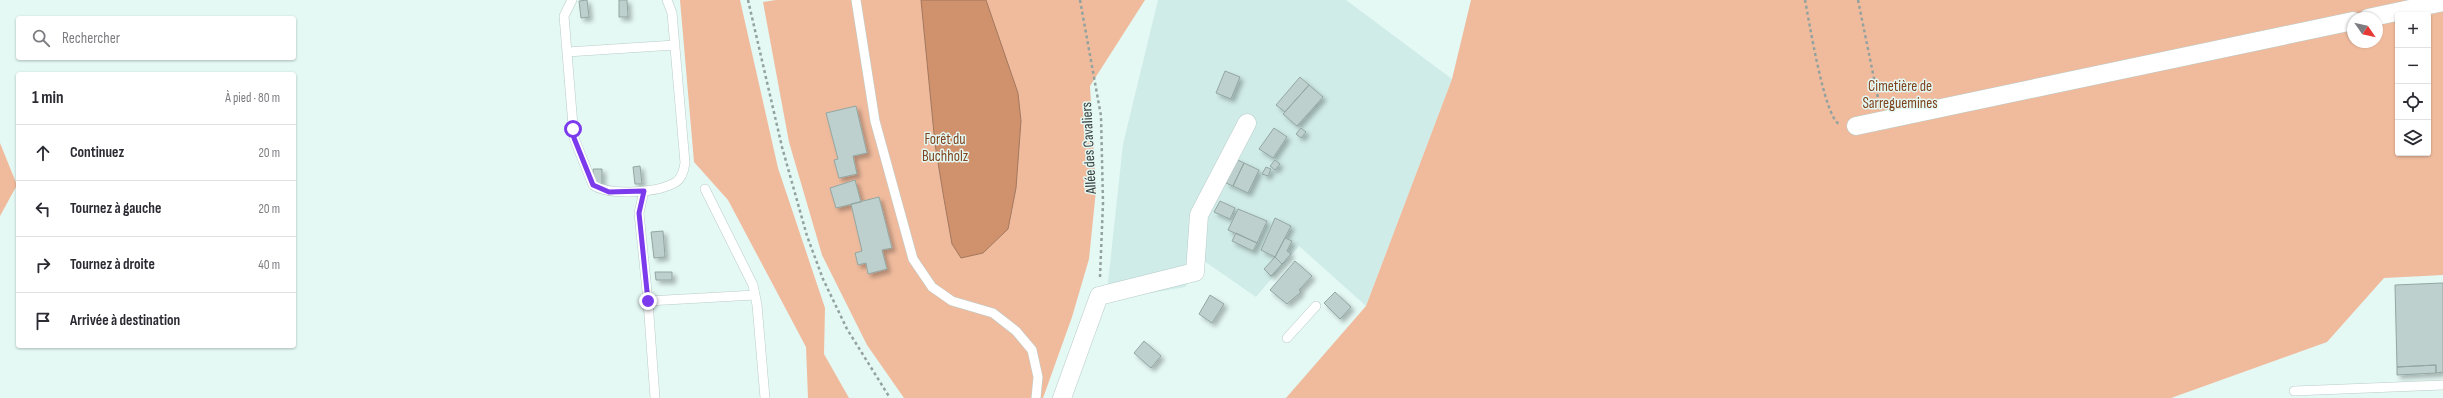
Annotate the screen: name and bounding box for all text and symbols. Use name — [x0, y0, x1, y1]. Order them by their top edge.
north arrow — [2347, 12, 2383, 48]
map controls — [2395, 12, 2431, 156]
button: + — [2395, 12, 2431, 48]
search box — [16, 16, 296, 60]
icon: search — [30, 27, 52, 49]
text: Rechercher — [62, 29, 120, 48]
button: − — [2395, 48, 2431, 84]
park label: Cimetière de Sarreguemines — [1862, 77, 1938, 113]
button: locate — [2395, 84, 2431, 120]
text: 1 min — [32, 88, 64, 108]
text: À pied · 80 m — [225, 90, 280, 106]
street label: Allée des Cavaliers — [1077, 101, 1101, 196]
route start — [564, 120, 582, 138]
button: layers — [2395, 120, 2431, 156]
park label: Forêt du Buchholz — [922, 130, 969, 166]
icon: ahead — [32, 142, 54, 164]
text: Continuez — [70, 143, 124, 162]
text: 20 m — [258, 145, 280, 161]
icon: left — [32, 198, 54, 220]
text: Tournez à gauche — [70, 199, 161, 218]
text: 20 m — [258, 201, 280, 217]
icon: right — [32, 254, 54, 276]
text: Tournez à droite — [70, 255, 155, 274]
text: 40 m — [258, 257, 280, 273]
route end — [639, 292, 657, 310]
icon: arrive — [32, 310, 54, 332]
text: Arrivée à destination — [70, 311, 180, 330]

